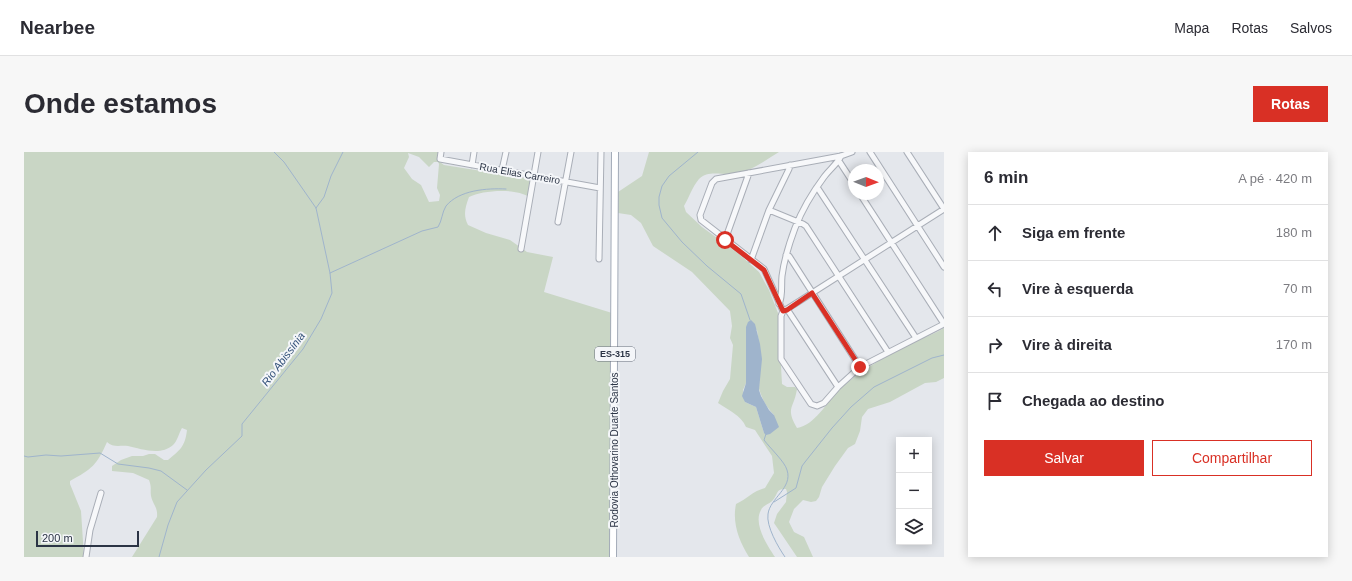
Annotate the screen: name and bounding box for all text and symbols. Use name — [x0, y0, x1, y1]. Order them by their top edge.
text: Nearbee — [20, 17, 95, 38]
text: Mapa — [1174, 20, 1209, 36]
text: Rotas — [1231, 20, 1268, 36]
text: Salvos — [1290, 20, 1332, 36]
button: Rotas — [1253, 86, 1328, 122]
text: Onde estamos — [24, 88, 217, 119]
street label: Rua Elias Carreiro — [479, 161, 562, 186]
north arrow — [848, 164, 884, 200]
text: 6 min — [984, 168, 1028, 187]
text: A pé · 420 m — [1238, 171, 1312, 186]
icon: ahead — [984, 222, 1006, 244]
text: Siga em frente — [1022, 224, 1125, 241]
text: 180 m — [1276, 225, 1312, 240]
route start — [716, 231, 734, 249]
icon: left — [984, 278, 1006, 300]
text: Vire à esquerda — [1022, 280, 1133, 297]
text: 70 m — [1283, 281, 1312, 296]
water label: Rio Abissínia — [259, 330, 307, 388]
icon: right — [984, 334, 1006, 356]
text: Vire à direita — [1022, 336, 1112, 353]
text: 170 m — [1276, 337, 1312, 352]
road number: ES-315 — [595, 347, 635, 361]
route end — [851, 358, 869, 376]
street label: Rodovia Othovarino Duarte Santos — [609, 372, 620, 528]
icon: arrive — [984, 390, 1006, 412]
text: Chegada ao destino — [1022, 392, 1165, 409]
map controls — [896, 437, 932, 545]
button: + — [896, 437, 932, 473]
button: Salvar — [984, 440, 1144, 476]
button: Compartilhar — [1152, 440, 1312, 476]
button: − — [896, 473, 932, 509]
button: layers — [896, 509, 932, 545]
scale bar — [36, 529, 139, 548]
text: 200 m — [42, 532, 73, 544]

